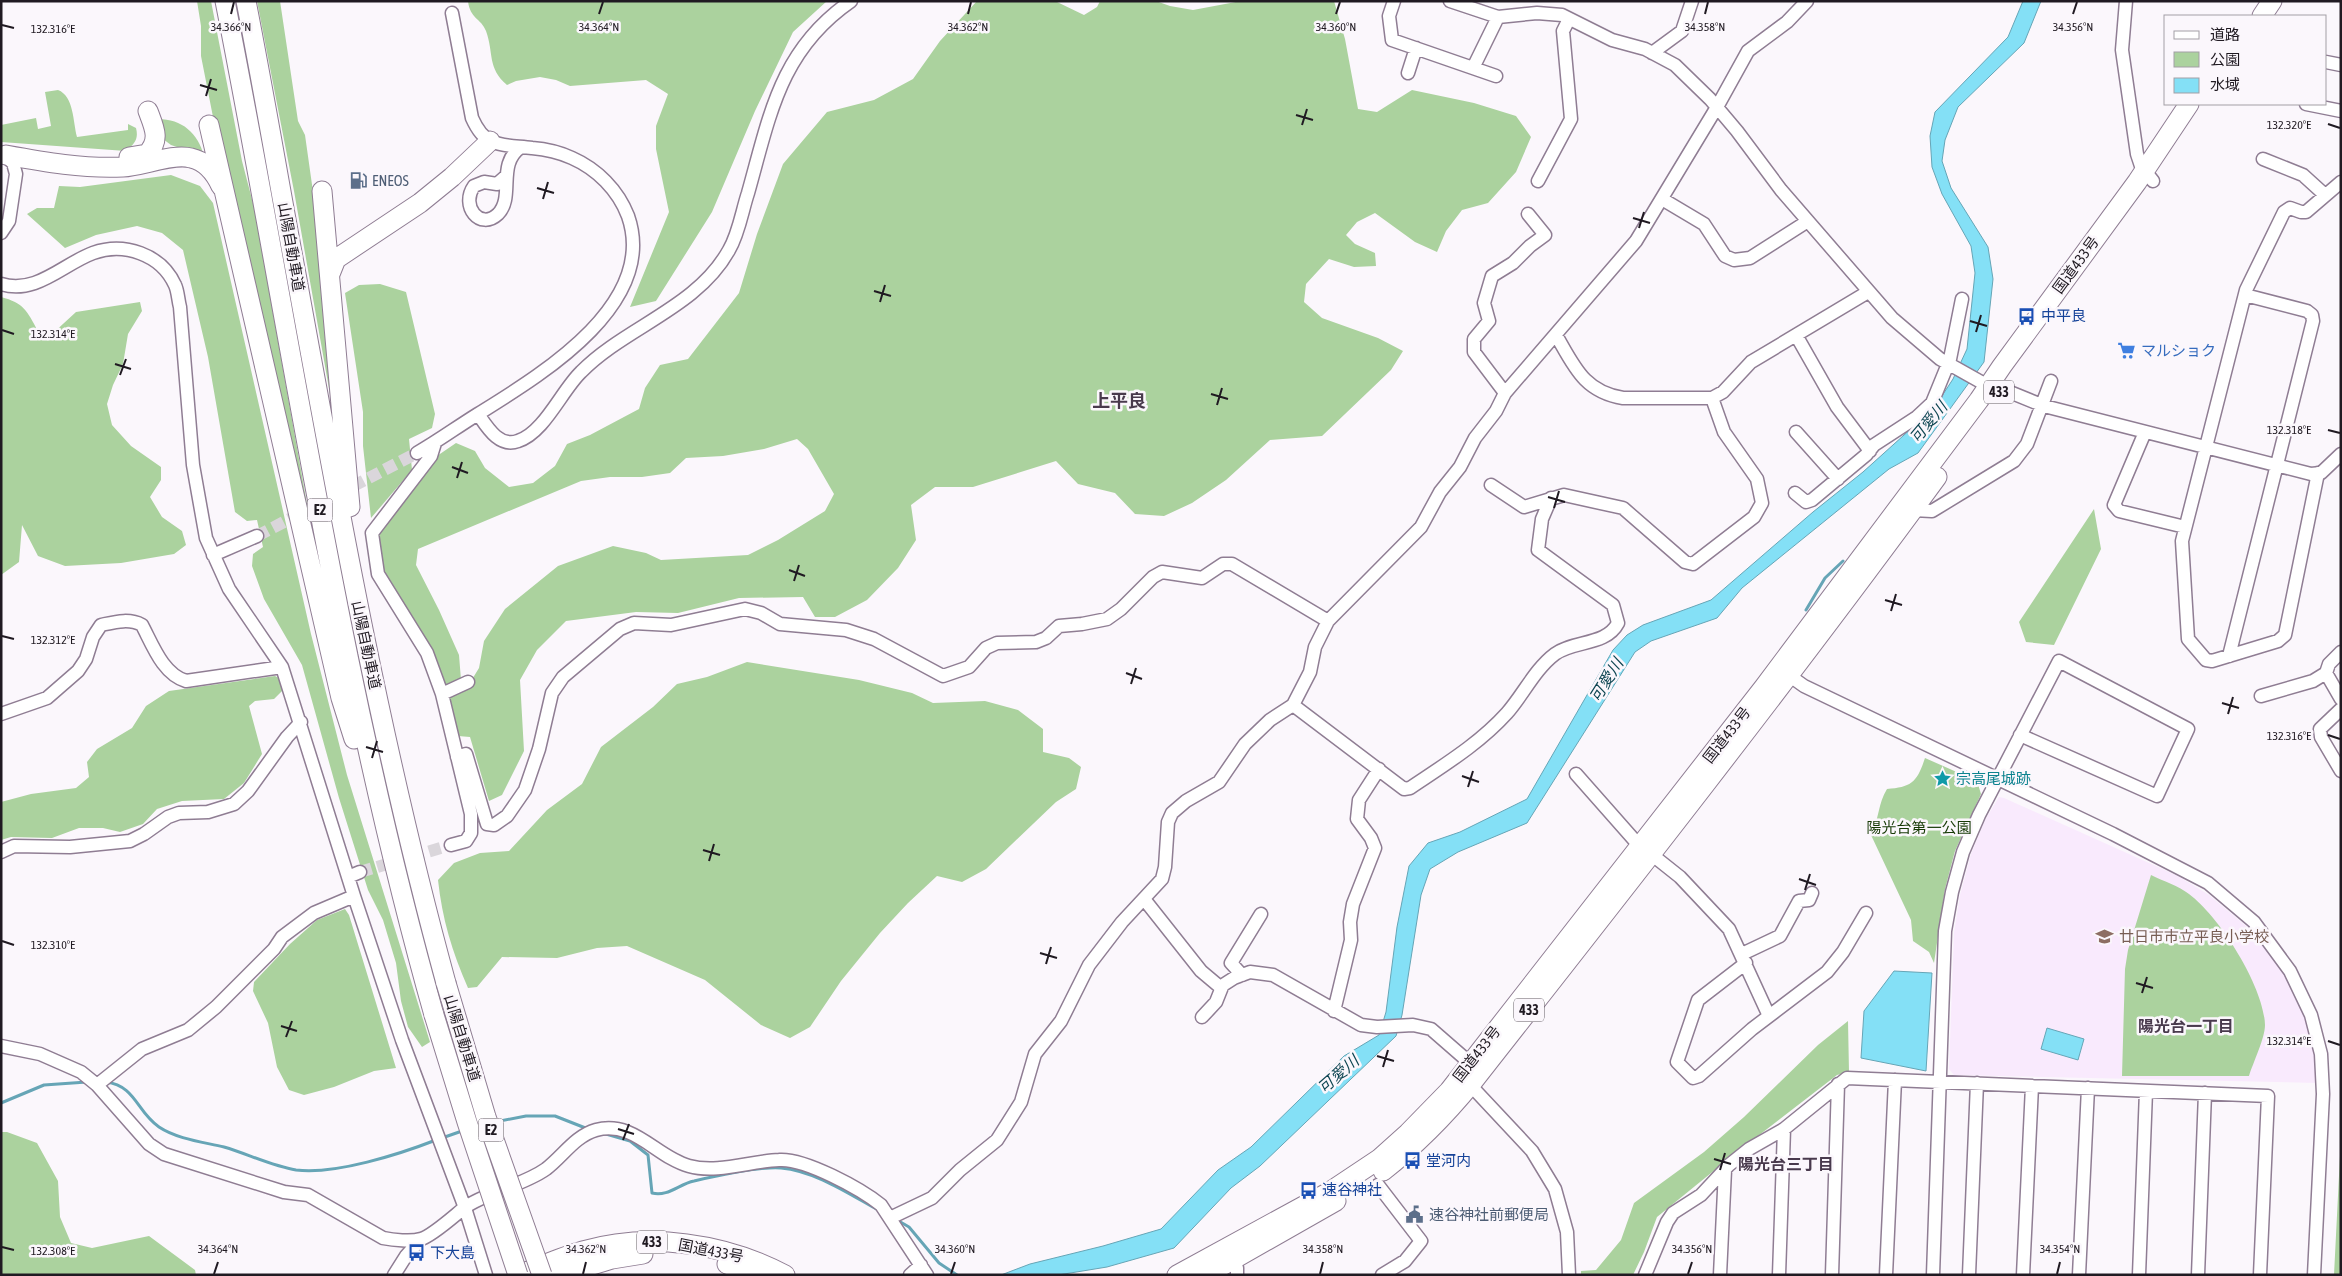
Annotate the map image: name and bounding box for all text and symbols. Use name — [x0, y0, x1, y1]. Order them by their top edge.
legend — [2164, 15, 2327, 105]
text: 34.366°N — [211, 20, 251, 34]
text: 34.364°N — [579, 20, 619, 34]
text: 34.362°N — [948, 20, 988, 34]
text: 34.360°N — [1316, 20, 1356, 34]
text: 34.358°N — [1685, 20, 1725, 34]
text: 34.356°N — [2053, 20, 2093, 34]
text: 132.316°E — [31, 22, 75, 36]
text: 道路 — [2210, 26, 2240, 43]
text: 公園 — [2210, 51, 2240, 68]
text: 水域 — [2210, 76, 2240, 93]
text: 132.320°E — [2267, 118, 2311, 132]
fuel station icon: ENEOS — [348, 171, 368, 191]
place label: ENEOS — [372, 172, 409, 189]
street label: 山陽自動車道 — [275, 201, 308, 293]
street label: 国道433号 — [2049, 233, 2102, 296]
bus stop icon: 中平良 — [2017, 306, 2037, 326]
place label: 中平良 — [2041, 307, 2086, 324]
text: 132.314°E — [31, 327, 75, 341]
supermarket icon: マルショク — [2117, 341, 2137, 361]
place label: マルショク — [2141, 342, 2216, 359]
road number: 433 — [1984, 381, 2014, 404]
district label: 上平良 — [1092, 390, 1146, 411]
water label: 可愛川 — [1906, 396, 1952, 446]
text: 132.318°E — [2267, 423, 2311, 437]
road number: E2 — [308, 498, 332, 522]
street label: 山陽自動車道 — [349, 599, 384, 691]
text: 132.312°E — [31, 633, 75, 647]
water label: 可愛川 — [1586, 653, 1627, 705]
street label: 国道433号 — [1700, 703, 1754, 766]
text: 132.316°E — [2267, 729, 2311, 743]
place icon: 宗高尾城跡 — [1932, 769, 1952, 789]
place label: 宗高尾城跡 — [1956, 770, 2031, 787]
park label: 陽光台第一公園 — [1866, 819, 1972, 836]
school or university icon: 廿日市市立平良小学校 — [2095, 927, 2115, 947]
place label: 廿日市市立平良小学校 — [2119, 928, 2269, 945]
text: 132.310°E — [31, 938, 75, 952]
street label: 山陽自動車道 — [441, 992, 484, 1083]
road number: 433 — [1514, 998, 1544, 1022]
district label: 陽光台一丁目 — [2138, 1017, 2234, 1035]
street label: 国道433号 — [1450, 1022, 1504, 1085]
text: 132.314°E — [2267, 1034, 2311, 1048]
water label: 可愛川 — [1314, 1050, 1364, 1097]
road number: E2 — [478, 1118, 504, 1142]
bus stop icon: 堂河内 — [1402, 1151, 1422, 1171]
place label: 堂河内 — [1426, 1152, 1471, 1169]
district label: 陽光台三丁目 — [1738, 1155, 1834, 1173]
bus stop icon: 速谷神社 — [1298, 1180, 1318, 1200]
place label: 速谷神社 — [1322, 1181, 1382, 1198]
public building icon: 速谷神社前郵便局 — [1405, 1205, 1425, 1225]
place label: 速谷神社前郵便局 — [1429, 1206, 1549, 1223]
road number: 433 — [637, 1230, 667, 1254]
street label: 国道433号 — [677, 1236, 745, 1265]
text: 34.364°N — [198, 1242, 238, 1256]
text: 34.362°N — [566, 1242, 606, 1256]
text: 34.360°N — [935, 1242, 975, 1256]
text: 34.358°N — [1303, 1242, 1343, 1256]
text: 34.356°N — [1672, 1242, 1712, 1256]
text: 34.354°N — [2040, 1242, 2080, 1256]
bus stop icon: 下大島 — [406, 1243, 426, 1263]
text: 132.308°E — [31, 1244, 75, 1258]
place label: 下大島 — [430, 1244, 475, 1261]

